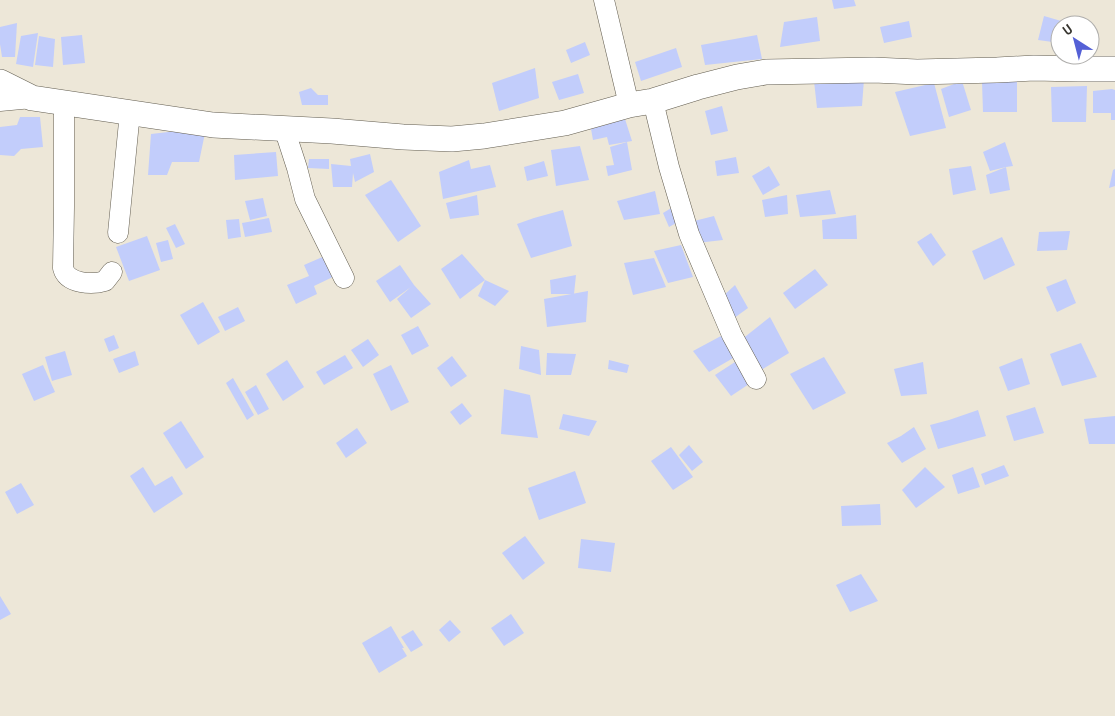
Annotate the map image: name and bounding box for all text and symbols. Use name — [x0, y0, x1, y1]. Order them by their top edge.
north arrow — [1050, 15, 1100, 65]
text: U — [1059, 20, 1076, 39]

